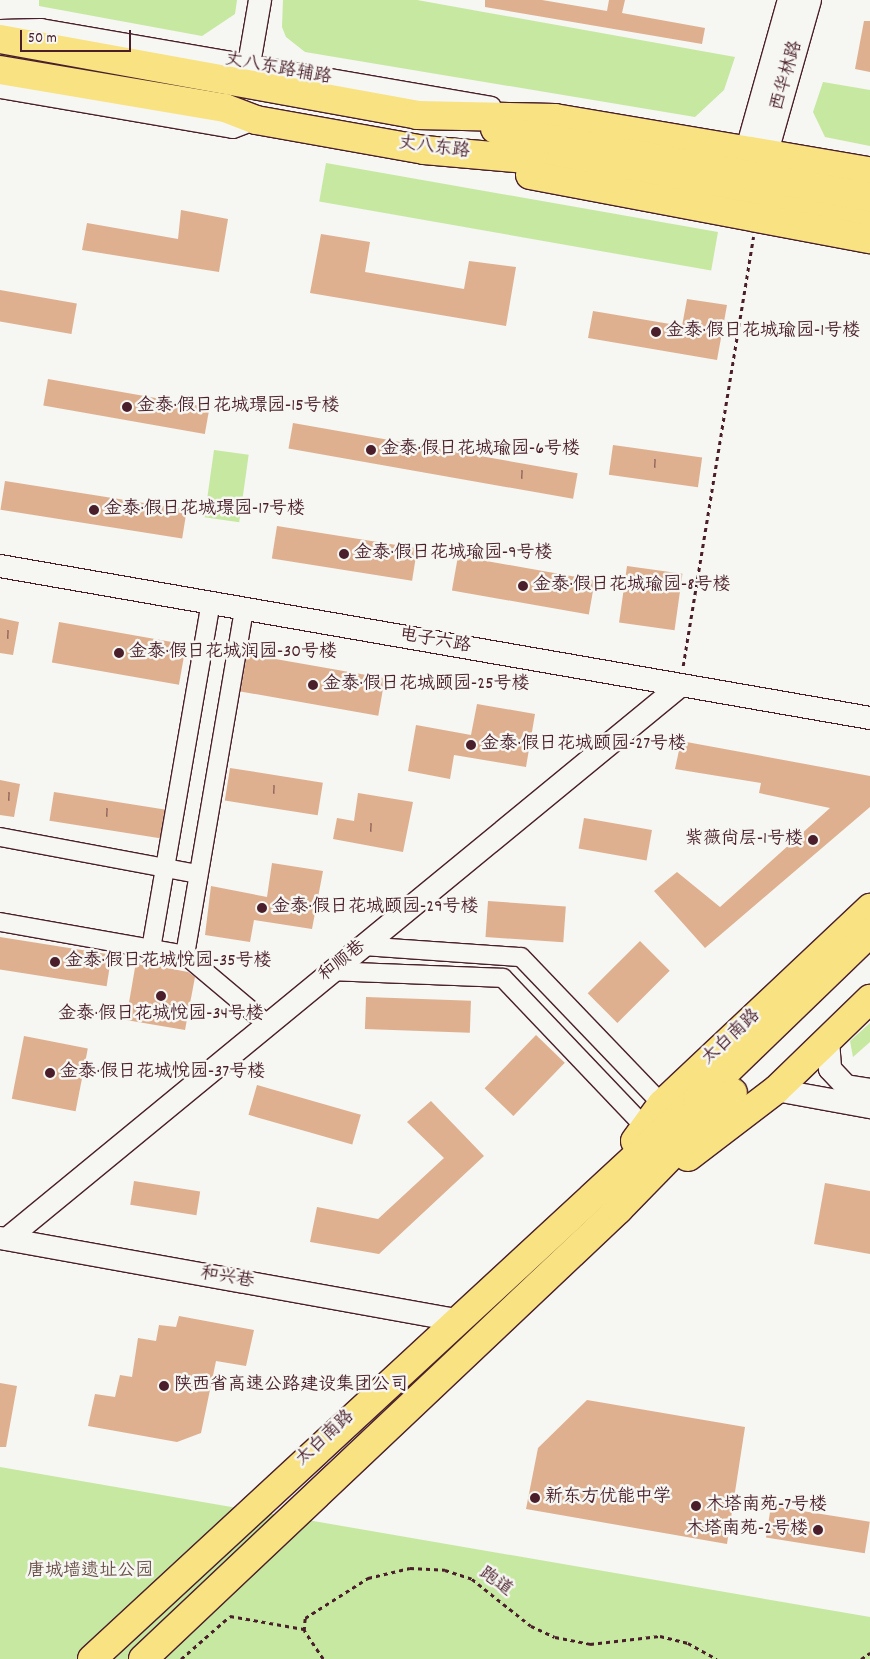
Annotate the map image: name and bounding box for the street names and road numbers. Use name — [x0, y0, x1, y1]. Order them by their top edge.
street label: 西华林路 — [768, 38, 808, 114]
street label: 丈八东路辅路 — [223, 50, 333, 90]
street label: 丈八东路 — [397, 134, 471, 164]
street label: 电子六路 — [398, 625, 472, 659]
street label: 和顺巷 — [315, 937, 371, 987]
street label: 太白南路 — [698, 1006, 766, 1070]
street label: 和兴巷 — [199, 1264, 255, 1294]
street label: 太白南路 — [292, 1407, 360, 1471]
street label: 跑道 — [474, 1564, 516, 1602]

